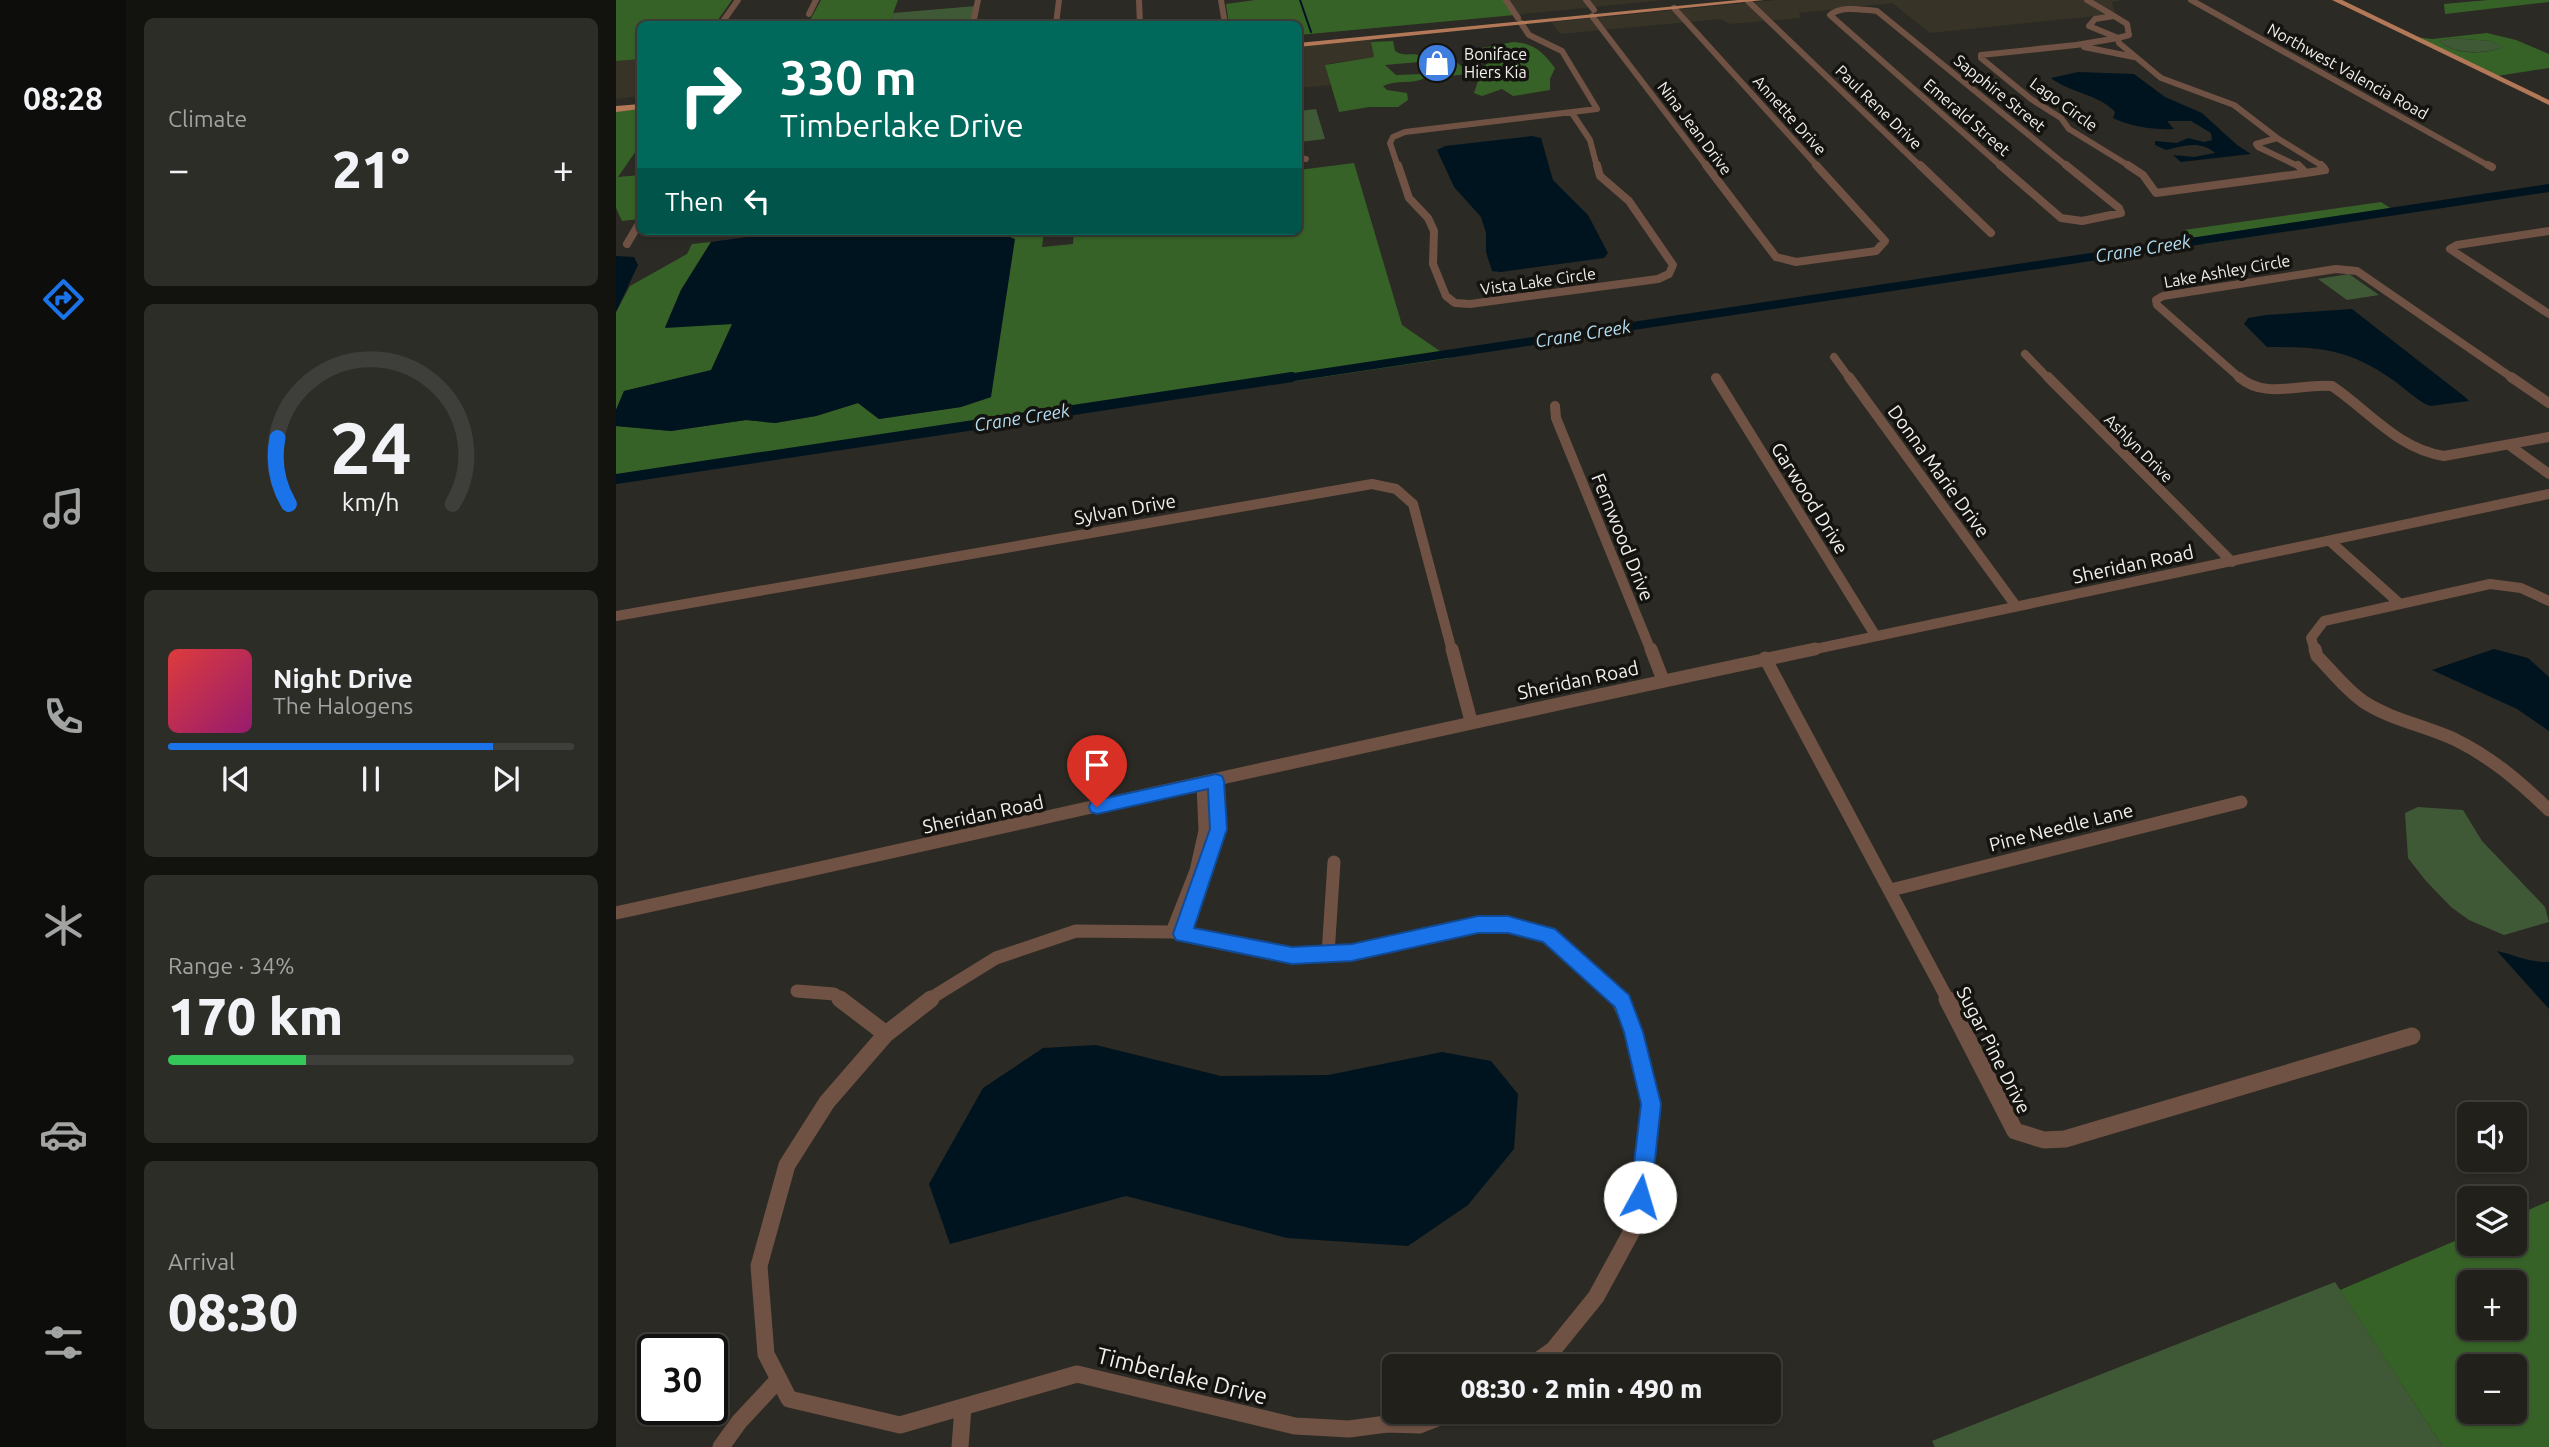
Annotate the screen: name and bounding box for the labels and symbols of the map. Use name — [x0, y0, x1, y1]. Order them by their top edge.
street label: Northwest Valencia Road — [2265, 19, 2431, 123]
shop icon: Boniface Hiers Kia — [1416, 42, 1458, 84]
place label: Boniface Hiers Kia — [1464, 45, 1527, 81]
street label: Sapphire Street — [1951, 51, 2050, 136]
street label: Paul Rene Drive — [1832, 61, 1926, 153]
street label: Annette Drive — [1750, 72, 1830, 158]
street label: Lago Circle — [2027, 74, 2101, 134]
street label: Emerald Street — [1920, 75, 2014, 160]
street label: Nina Jean Drive — [1654, 78, 1736, 178]
water label: Crane Creek — [2094, 230, 2193, 265]
street label: Lake Ashley Circle — [2162, 251, 2292, 291]
street label: Vista Lake Circle — [1479, 264, 1597, 298]
water label: Crane Creek — [1534, 315, 1633, 350]
water label: Crane Creek — [973, 399, 1072, 434]
street label: Donna Marie Drive — [1884, 401, 1994, 541]
street label: Ashlyn Drive — [2101, 410, 2177, 486]
street label: Garwood Drive — [1767, 438, 1853, 558]
street label: Fernwood Drive — [1587, 470, 1659, 604]
street label: Sylvan Drive — [1072, 489, 1178, 529]
street label: Sheridan Road — [2071, 540, 2195, 588]
street label: Sheridan Road — [1516, 656, 1640, 704]
pin — [1067, 735, 1127, 807]
street label: Sheridan Road — [921, 790, 1045, 838]
street label: Pine Needle Lane — [1987, 798, 2135, 856]
street label: Sugar Pine Drive — [1953, 983, 2035, 1117]
position arrow — [1603, 1160, 1677, 1234]
speed limit sign: 30 — [637, 1334, 728, 1425]
street label: Timberlake Drive — [1094, 1342, 1270, 1409]

